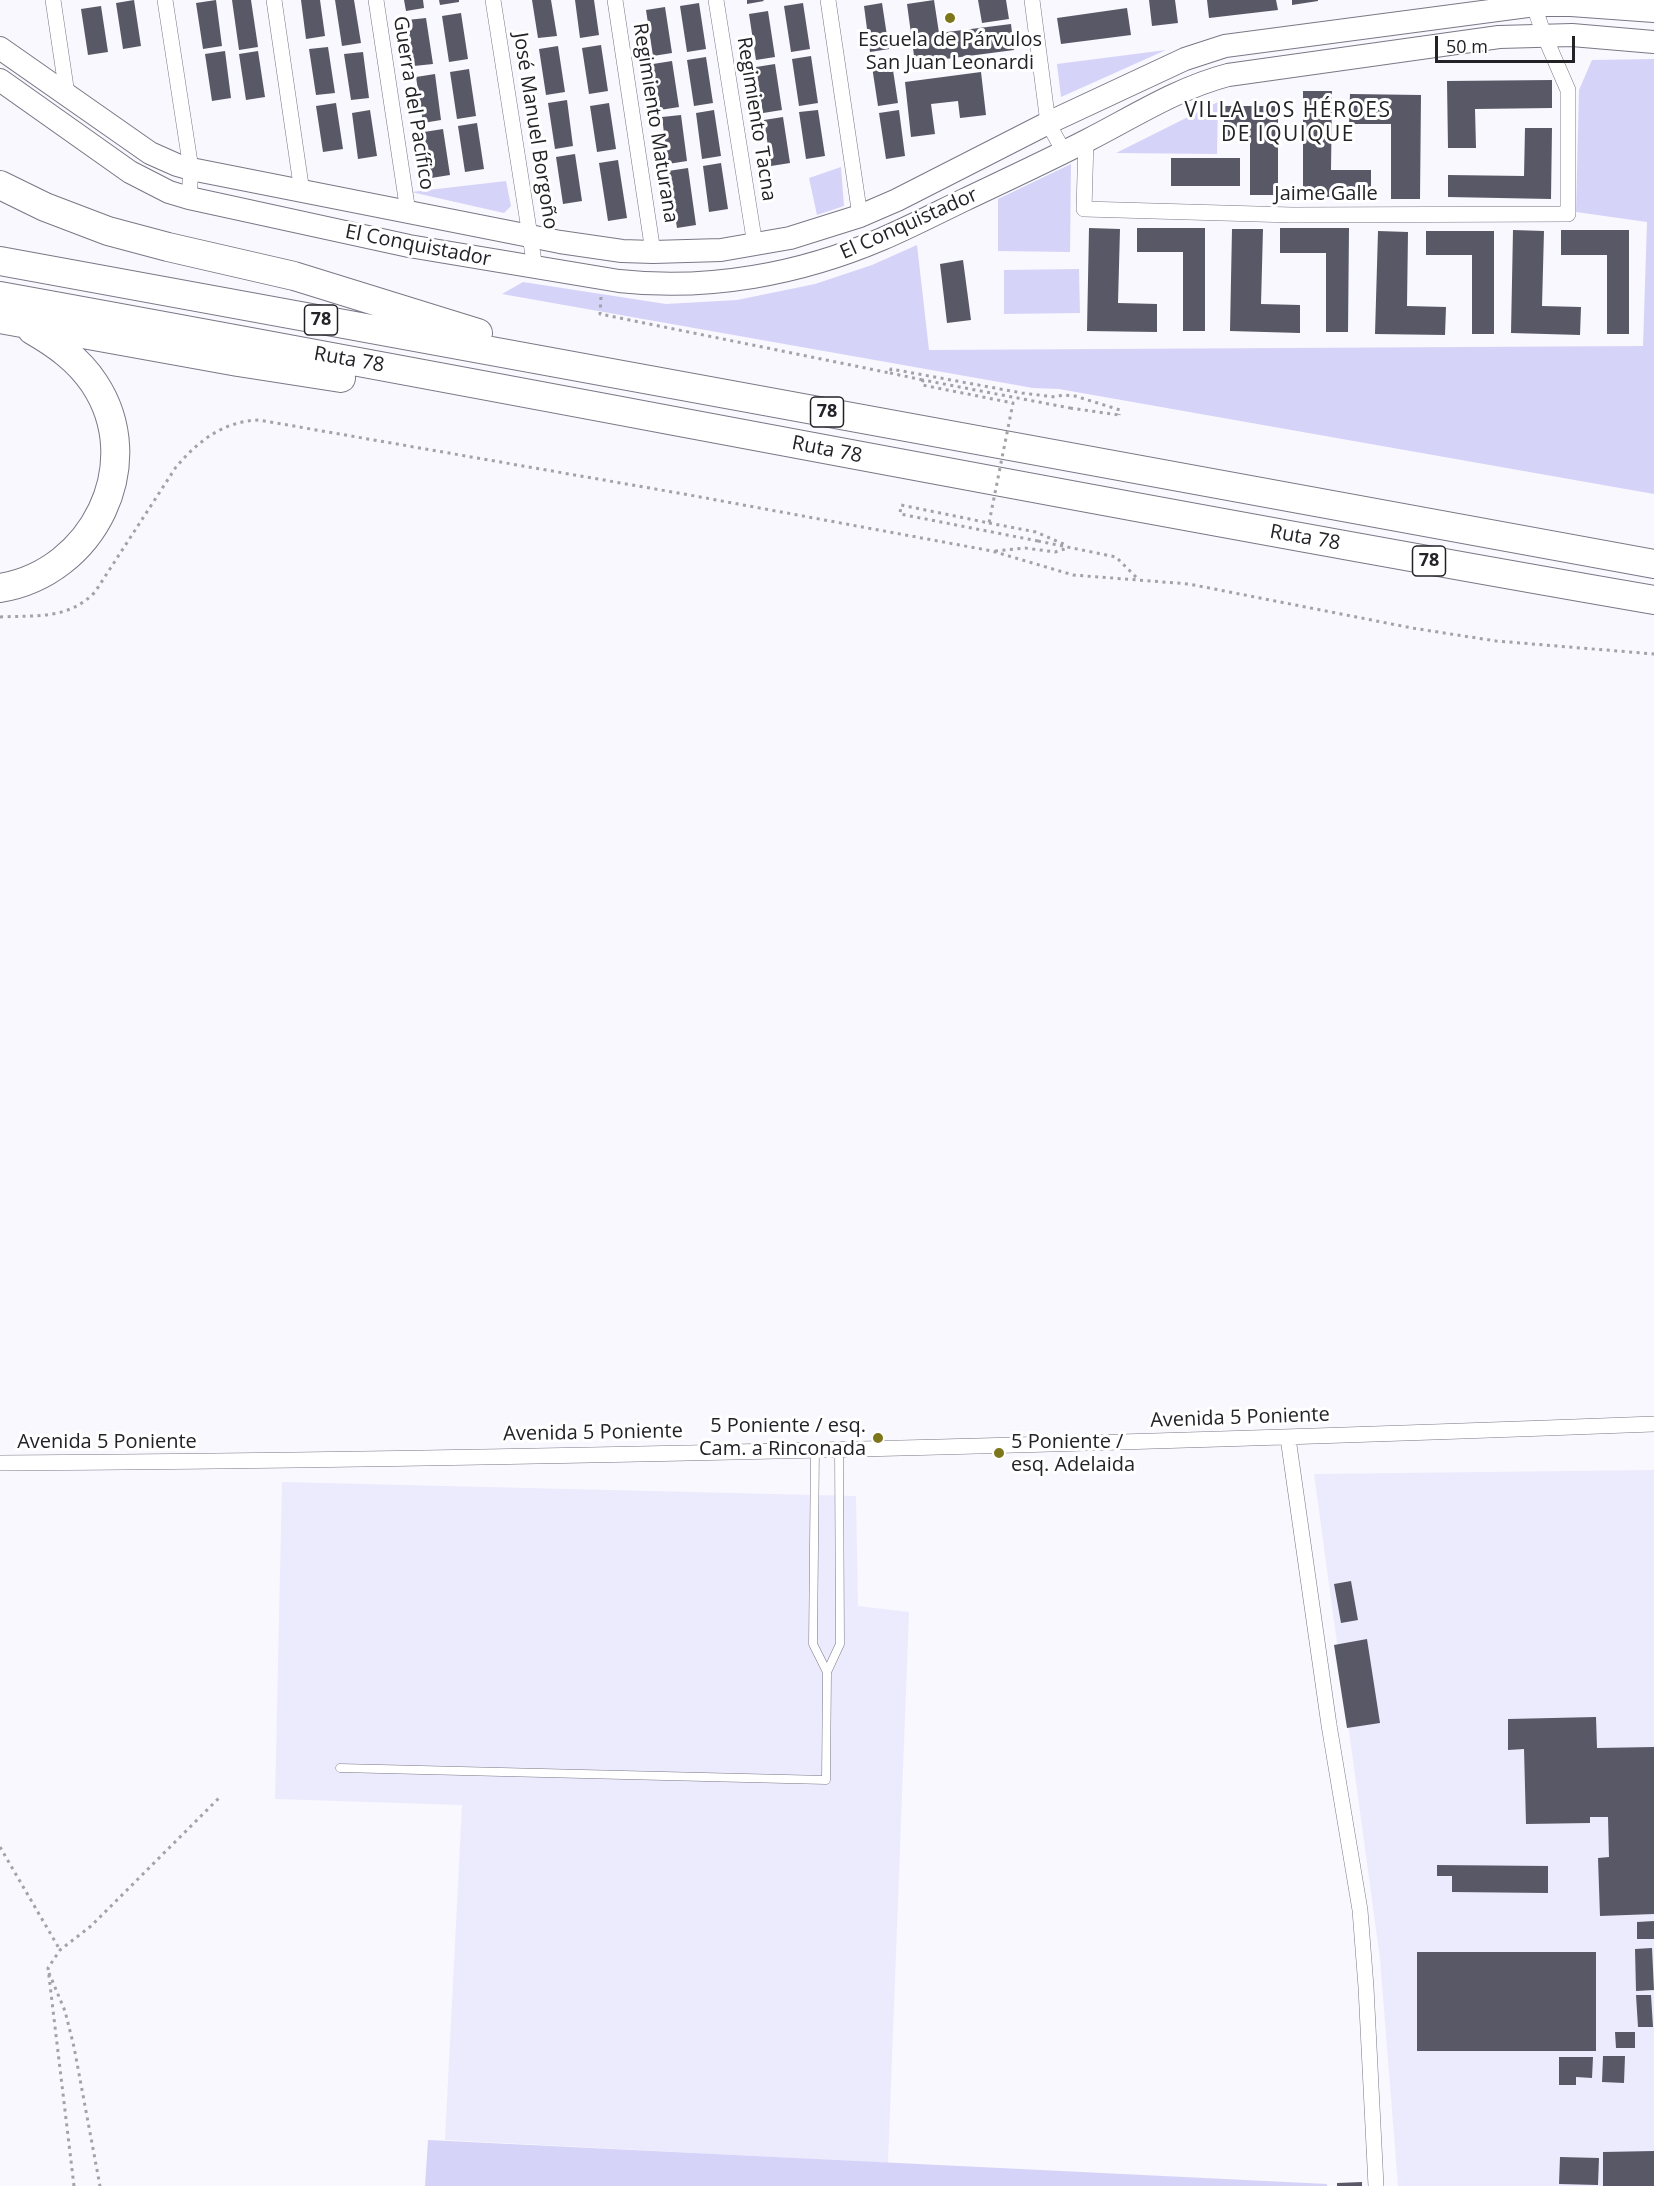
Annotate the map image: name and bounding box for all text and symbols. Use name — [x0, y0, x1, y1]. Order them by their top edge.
marker: Escuela de Párvulos San Juan Leonardi — [943, 11, 957, 25]
street label: Guerra del Pacífico — [387, 14, 439, 192]
street label: Regimiento Maturana — [627, 21, 683, 225]
scale bar — [1438, 24, 1578, 62]
place label: Escuela de Párvulos San Juan Leonardi — [858, 28, 1042, 75]
street label: José Manuel Borgoño — [508, 31, 562, 231]
text: 50 m — [1446, 34, 1488, 58]
street label: Regimiento Tacna — [731, 35, 781, 203]
district label: VILLA LOS HÉROES DE IQUIQUE — [1185, 98, 1391, 148]
street label: Jaime Galle — [1274, 182, 1378, 206]
street label: El Conquistador — [837, 183, 981, 265]
street label: El Conquistador — [343, 220, 493, 272]
road number: 78 — [304, 305, 338, 335]
street label: Ruta 78 — [312, 342, 386, 378]
road number: 78 — [810, 397, 844, 427]
street label: Ruta 78 — [790, 431, 864, 469]
street label: Ruta 78 — [1268, 520, 1342, 556]
road number: 78 — [1412, 546, 1446, 576]
street label: Avenida 5 Poniente — [1150, 1403, 1330, 1433]
place label: 5 Poniente / esq. Cam. a Rinconada — [699, 1414, 866, 1461]
street label: Avenida 5 Poniente — [503, 1419, 683, 1447]
street label: Avenida 5 Poniente — [17, 1430, 197, 1454]
place label: 5 Poniente / esq. Adelaida — [1011, 1430, 1135, 1477]
marker: 5 Poniente / esq. Cam. a Rinconada — [871, 1431, 885, 1445]
marker: 5 Poniente / esq. Adelaida — [992, 1446, 1006, 1460]

